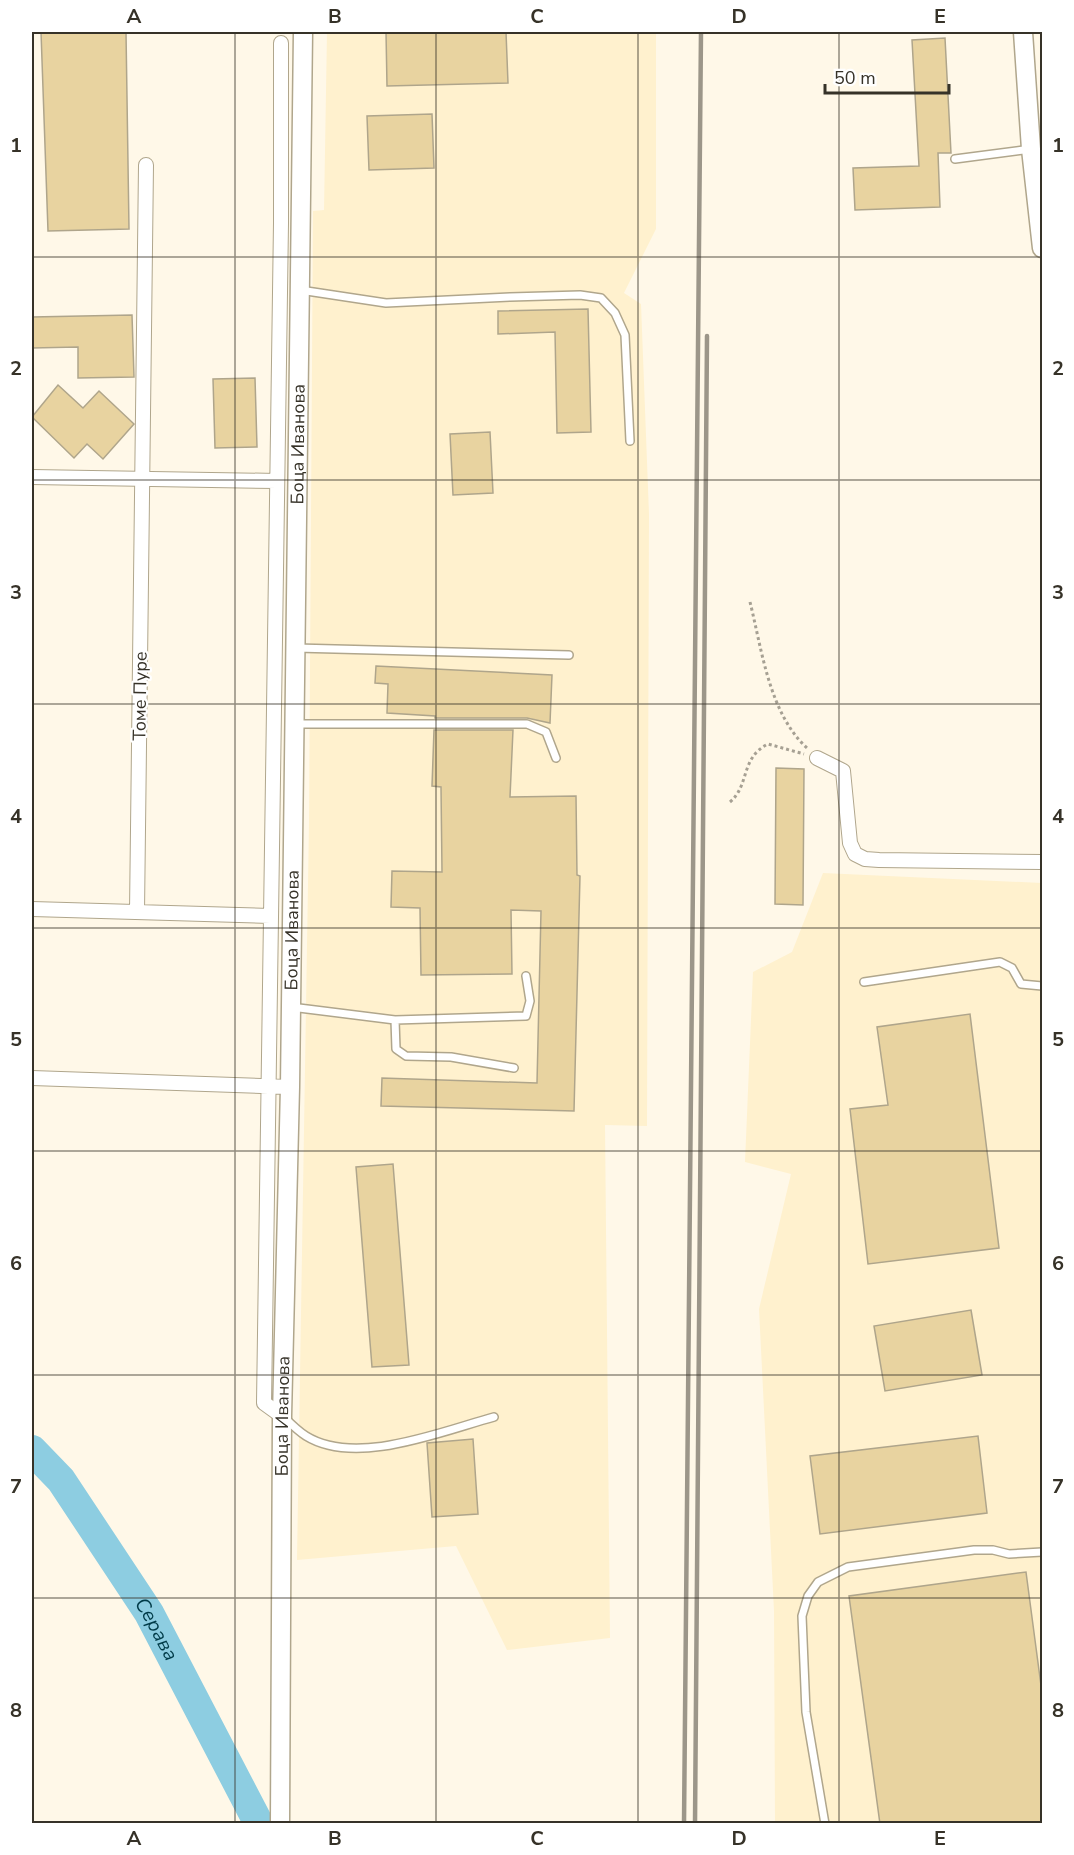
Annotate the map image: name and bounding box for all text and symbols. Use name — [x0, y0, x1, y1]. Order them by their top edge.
text: A — [127, 3, 142, 30]
text: B — [328, 3, 342, 30]
text: C — [530, 3, 544, 30]
text: D — [731, 3, 747, 30]
text: E — [934, 3, 946, 30]
scale bar — [825, 57, 950, 95]
text: 50 m — [834, 66, 876, 90]
text: 1 — [10, 132, 22, 159]
text: 1 — [1052, 132, 1064, 159]
text: 2 — [10, 355, 22, 382]
text: 2 — [1052, 355, 1064, 382]
street label: Боца Иванова — [285, 384, 311, 505]
text: 3 — [10, 579, 22, 606]
text: 3 — [1052, 579, 1064, 606]
street label: Томе Пуре — [127, 651, 153, 741]
text: 4 — [10, 803, 22, 830]
text: 4 — [1052, 803, 1064, 830]
street label: Боца Иванова — [279, 870, 305, 990]
text: 5 — [10, 1026, 22, 1053]
text: 5 — [1052, 1026, 1064, 1053]
text: 6 — [10, 1250, 22, 1277]
text: 6 — [1052, 1250, 1064, 1277]
street label: Боца Иванова — [270, 1356, 295, 1476]
text: 7 — [10, 1473, 22, 1500]
text: 7 — [1052, 1473, 1064, 1500]
water label: Серава — [129, 1592, 185, 1665]
text: 8 — [10, 1697, 22, 1724]
text: 8 — [1052, 1697, 1064, 1724]
text: A — [127, 1825, 142, 1852]
text: B — [328, 1825, 342, 1852]
text: C — [530, 1825, 544, 1852]
text: D — [731, 1825, 747, 1852]
text: E — [934, 1825, 946, 1852]

